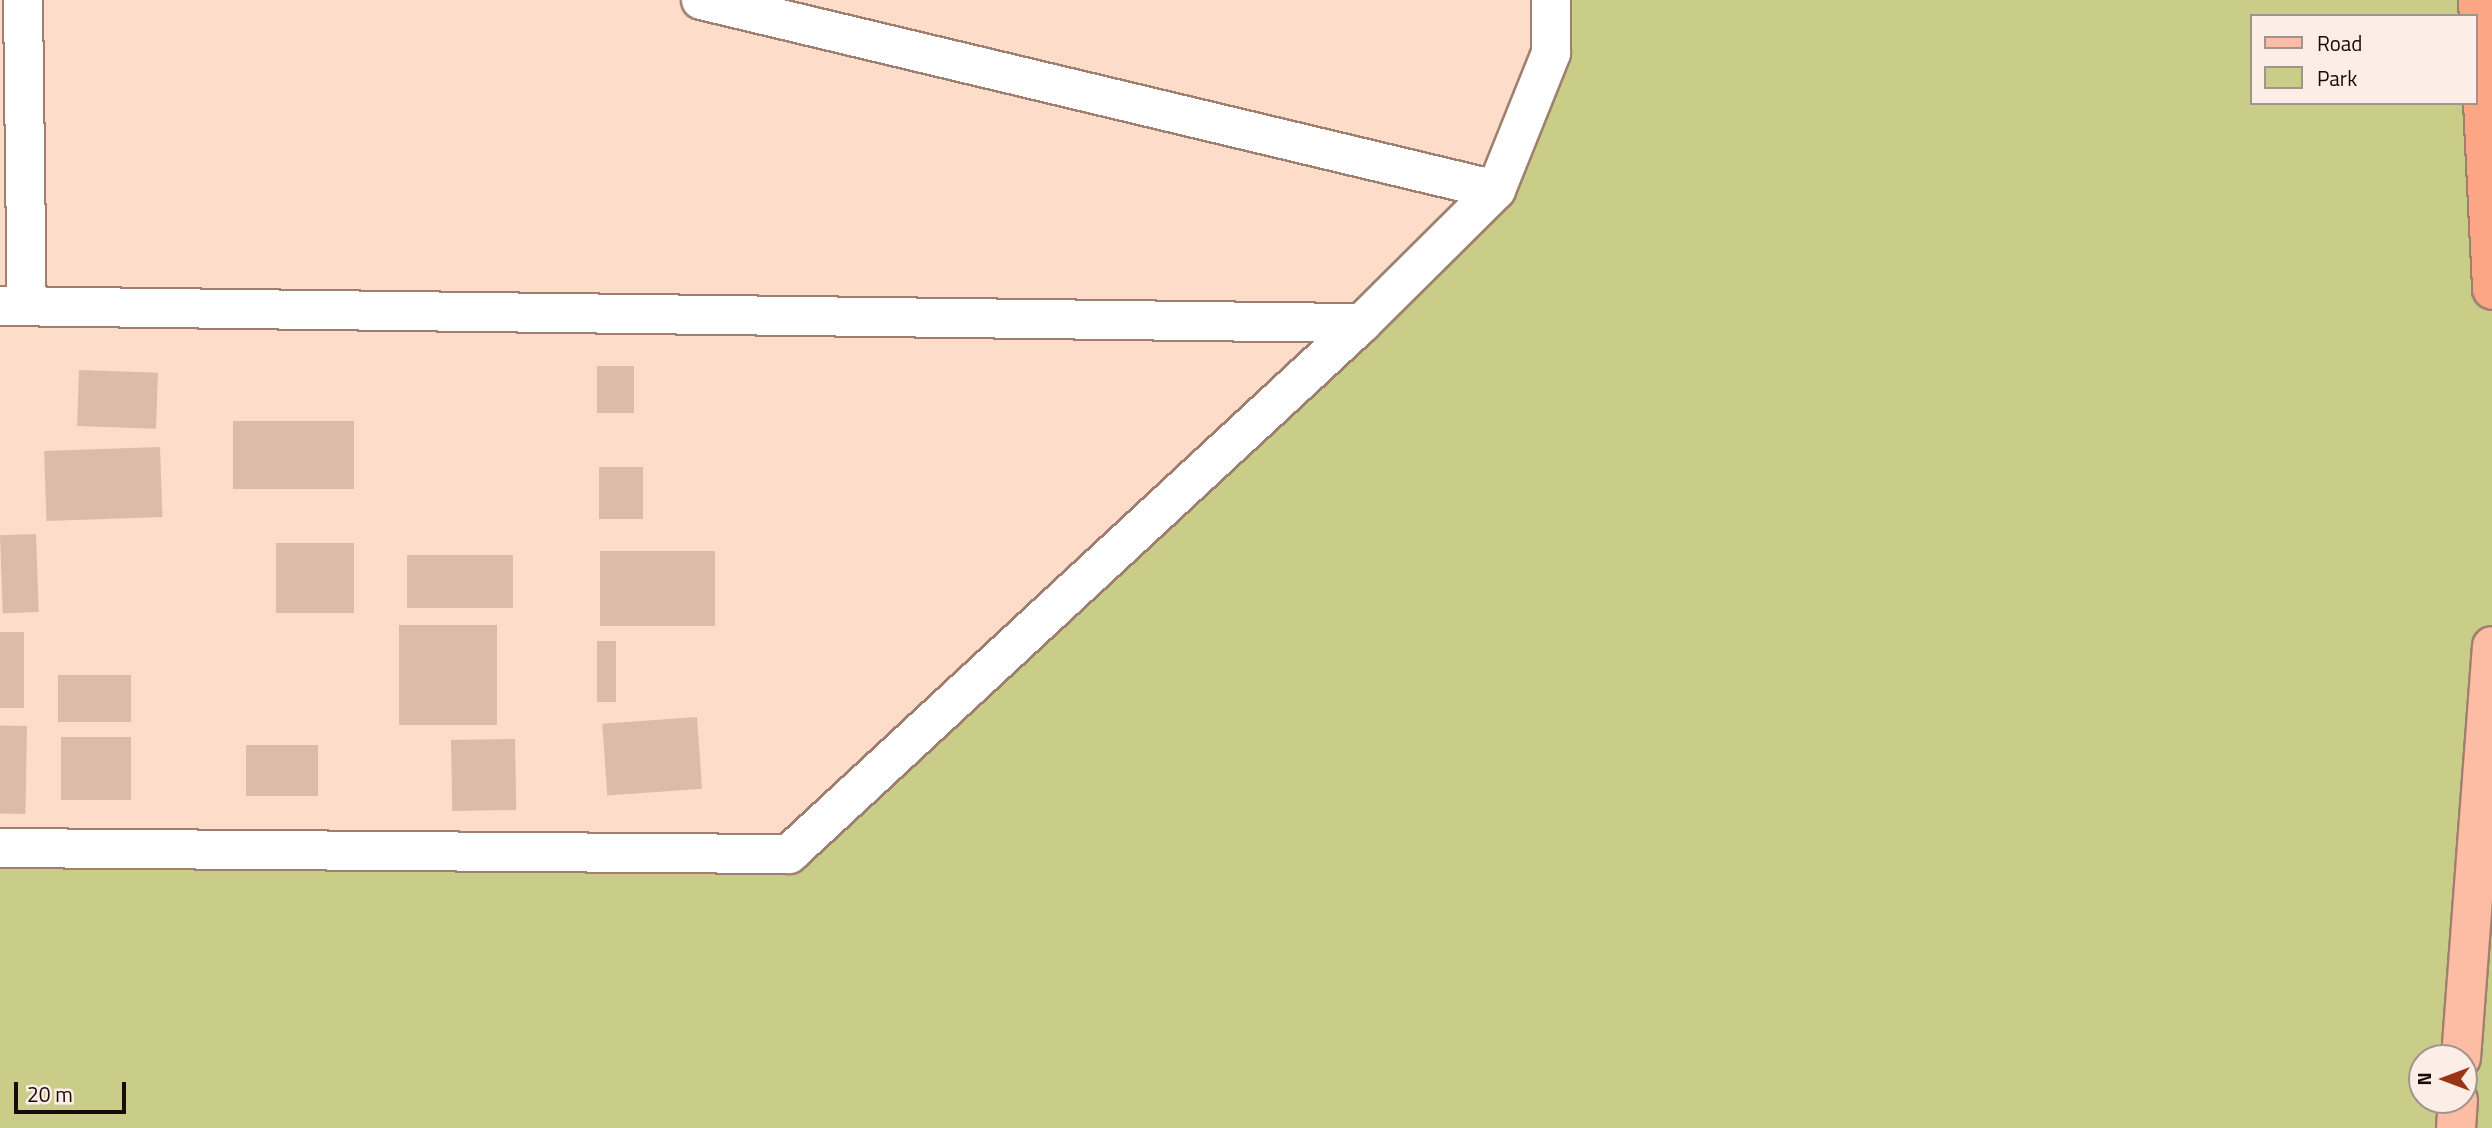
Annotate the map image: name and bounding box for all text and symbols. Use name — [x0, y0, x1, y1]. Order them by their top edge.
legend — [2250, 14, 2478, 105]
text: Road — [2317, 27, 2362, 59]
text: Park — [2317, 62, 2357, 94]
north arrow — [2408, 1044, 2478, 1114]
scale bar — [18, 1068, 130, 1112]
text: N — [2409, 1072, 2438, 1086]
text: 20 m — [27, 1078, 73, 1110]

